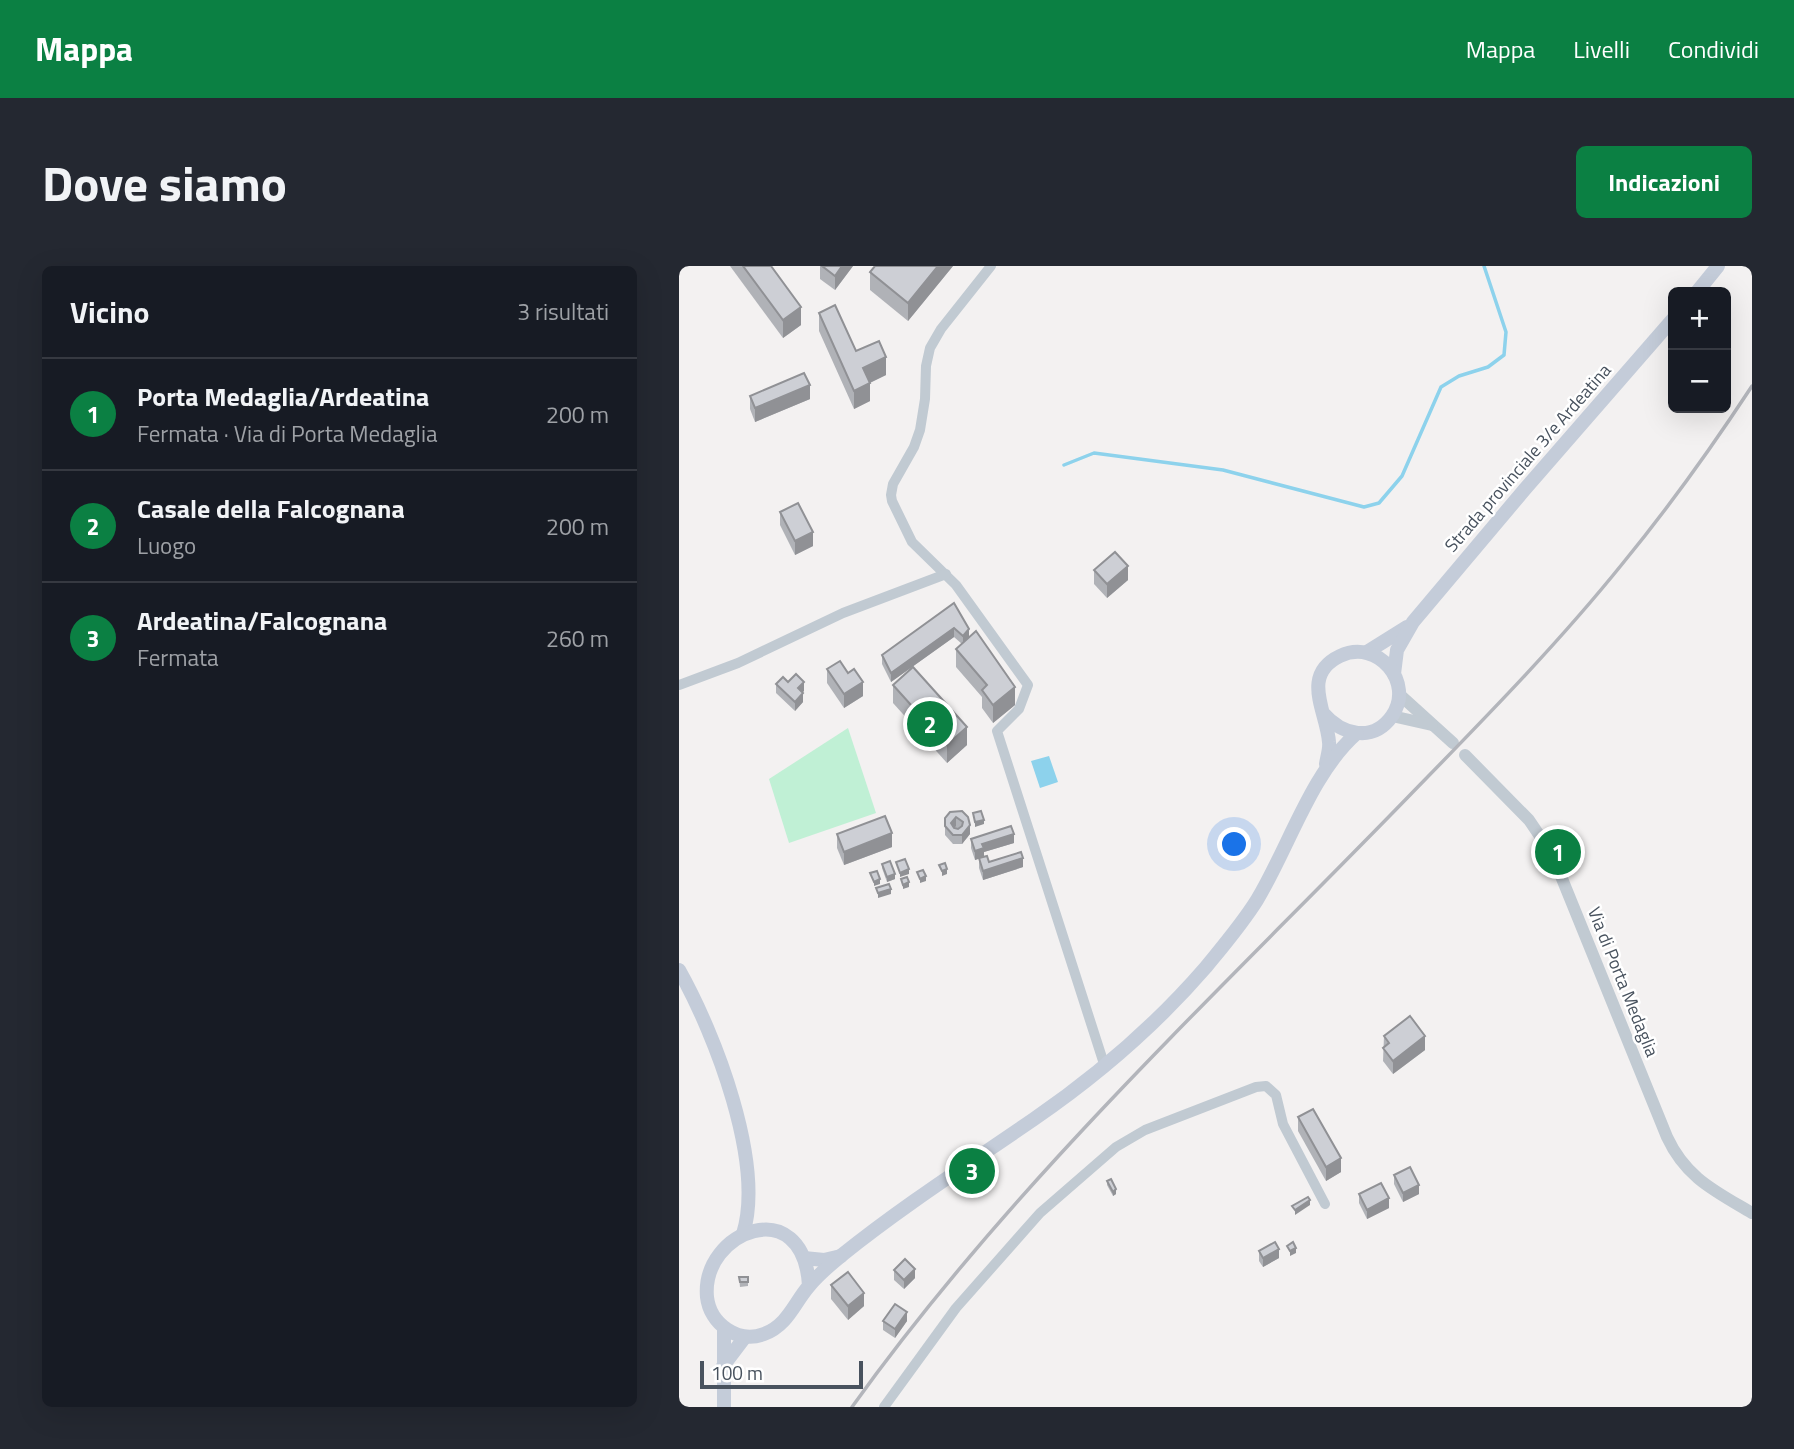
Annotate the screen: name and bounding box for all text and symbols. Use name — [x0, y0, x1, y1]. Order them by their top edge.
text: Mappa — [35, 24, 133, 74]
text: Mappa — [1466, 31, 1535, 67]
text: Livelli — [1573, 31, 1630, 67]
text: Condividi — [1668, 31, 1759, 67]
text: Dove siamo — [42, 145, 287, 220]
button: Indicazioni — [1576, 146, 1752, 218]
map controls — [1668, 287, 1731, 413]
button: + — [1668, 287, 1731, 350]
text: Vicino — [70, 289, 150, 335]
text: 3 risultati — [517, 294, 609, 329]
button: − — [1668, 350, 1731, 413]
street label: Strada provinciale 3/e Ardeatina — [1438, 357, 1617, 558]
text: Porta Medaglia/Ardeatina — [137, 377, 429, 416]
text: 1 — [87, 397, 99, 432]
text: 200 m — [546, 397, 609, 432]
text: Fermata · Via di Porta Medaglia — [137, 416, 438, 451]
text: Casale della Falcognana — [137, 489, 405, 528]
text: 2 — [87, 509, 99, 544]
text: 200 m — [546, 509, 609, 544]
text: Luogo — [137, 528, 196, 563]
text: Ardeatina/Falcognana — [137, 601, 387, 640]
text: 3 — [87, 621, 99, 656]
text: 260 m — [546, 621, 609, 656]
text: Fermata — [137, 640, 219, 675]
pin: 2 — [907, 698, 953, 750]
pin: 1 — [1535, 826, 1581, 878]
your location — [1217, 827, 1251, 861]
street label: Via di Porta Medaglia — [1581, 903, 1666, 1061]
pin: 3 — [949, 1145, 995, 1197]
scale bar — [700, 1358, 863, 1390]
text: 100 m — [711, 1358, 763, 1387]

